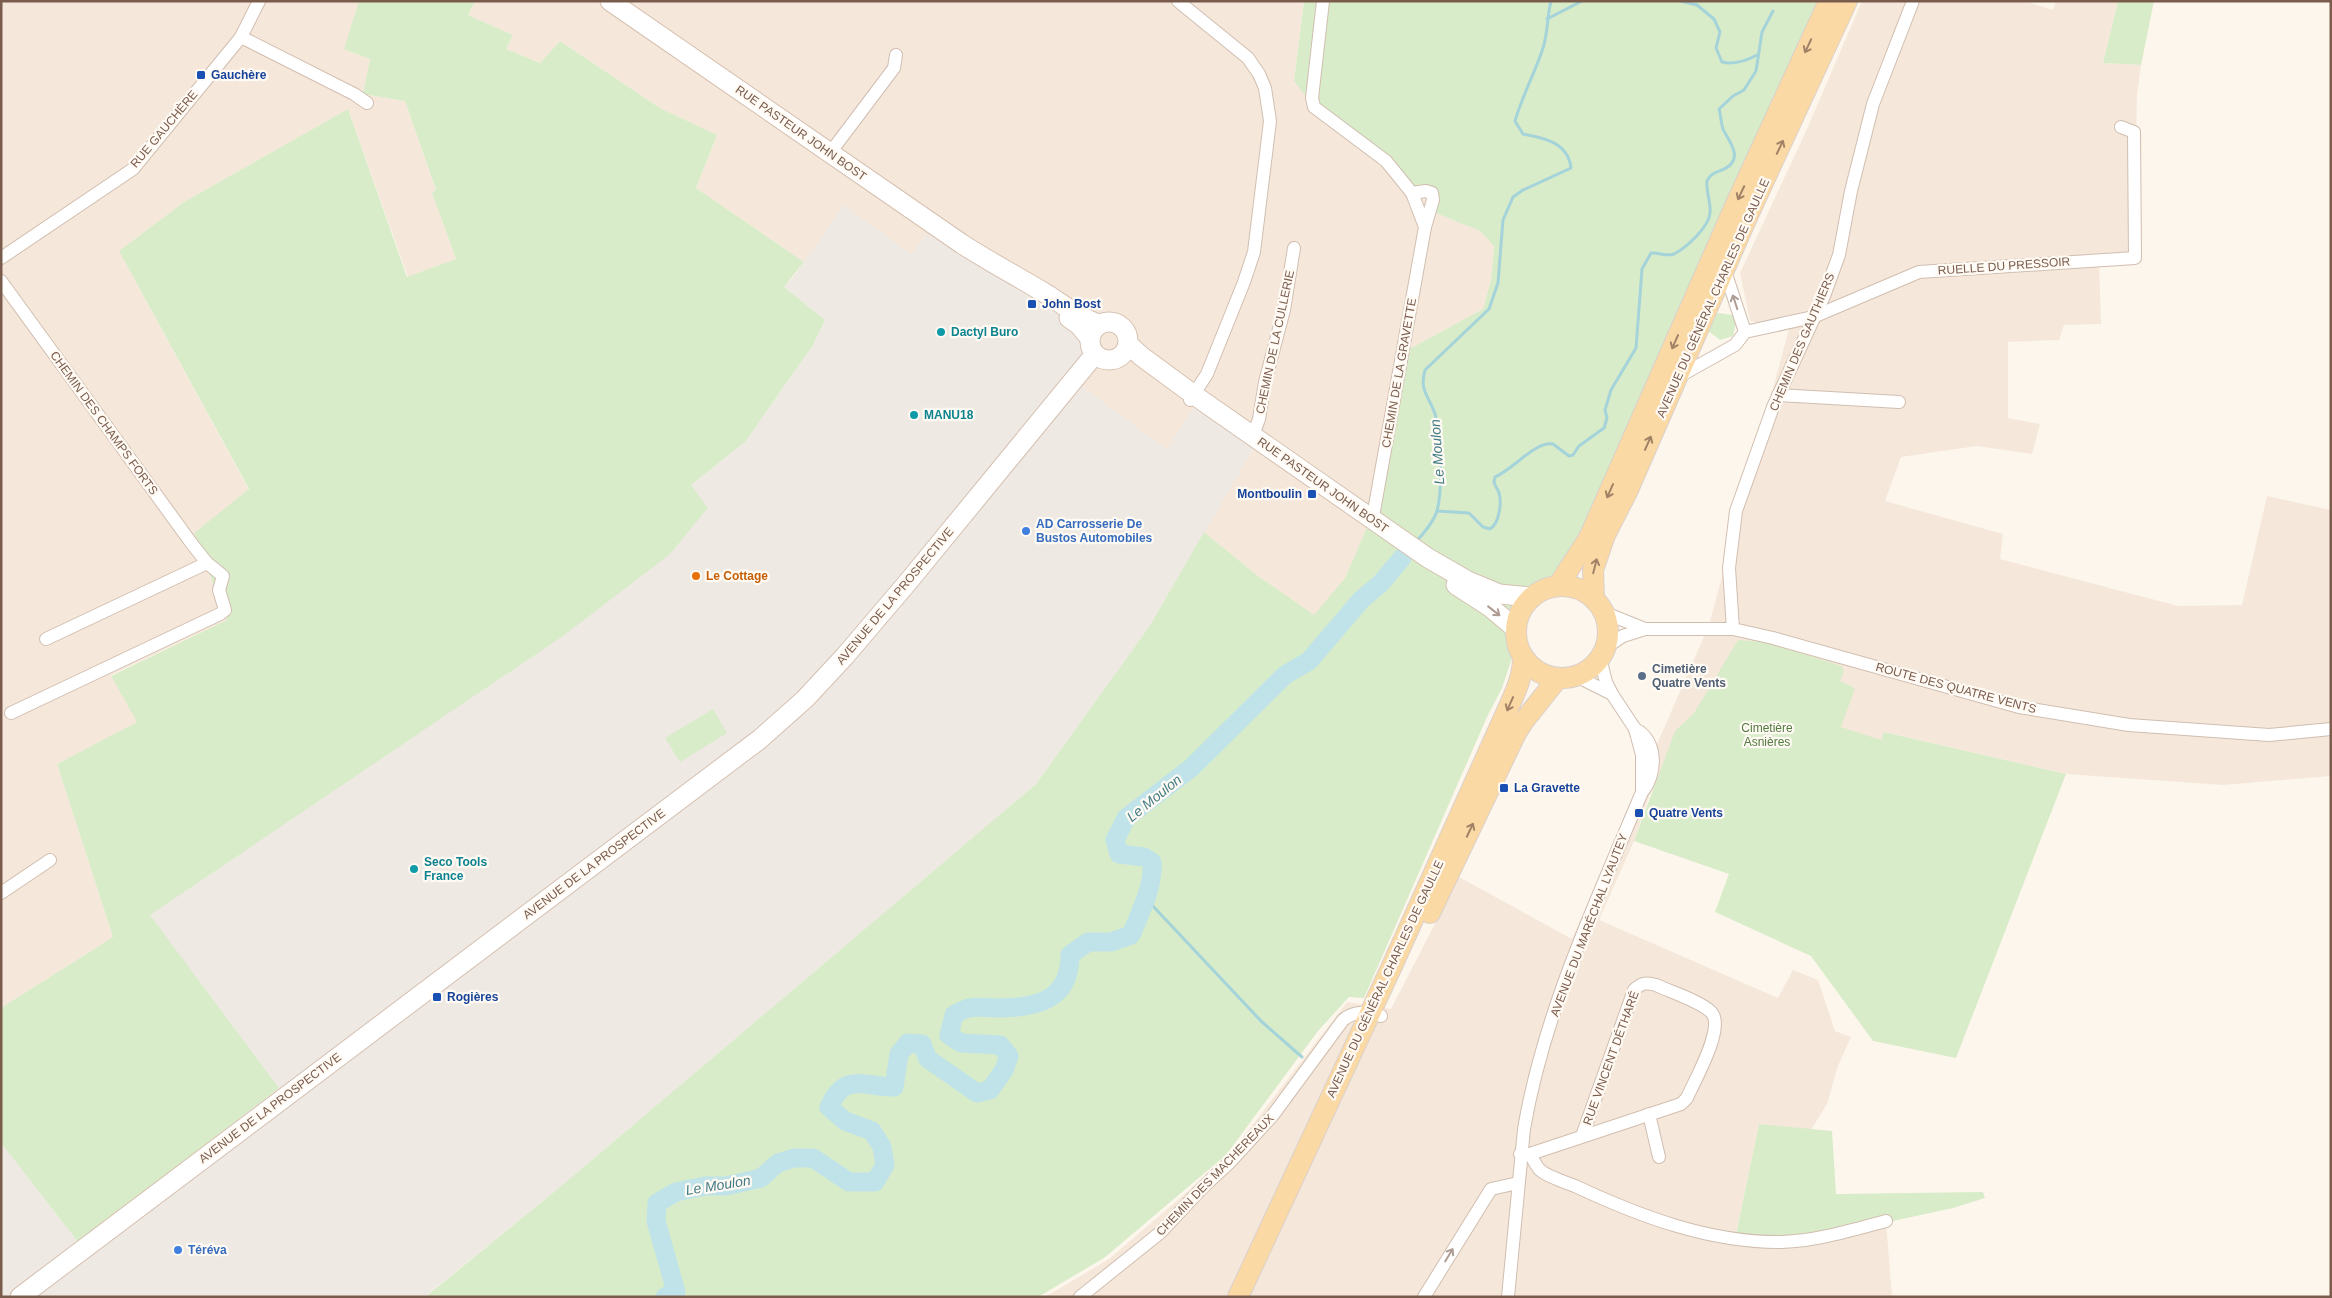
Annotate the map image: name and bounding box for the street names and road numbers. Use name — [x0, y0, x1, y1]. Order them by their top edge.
street label: RUE PASTEUR JOHN BOST — [733, 82, 870, 184]
street label: RUE GAUCHÈRE — [127, 87, 200, 171]
street label: AVENUE DU GÉNÉRAL CHARLES DE GAULLE — [1653, 176, 1772, 420]
street label: RUELLE DU PRESSOIR — [1937, 254, 2071, 278]
street label: CHEMIN DE LA CULLERIE — [1253, 269, 1297, 415]
street label: CHEMIN DES GAUTHIERS — [1767, 271, 1837, 413]
street label: CHEMIN DE LA GRAVETTE — [1379, 297, 1419, 449]
street label: CHEMIN DES CHAMPS FORTS — [47, 349, 161, 497]
street label: RUE PASTEUR JOHN BOST — [1255, 434, 1392, 536]
street label: AVENUE DE LA PROSPECTIVE — [834, 525, 956, 667]
street label: ROUTE DES QUATRE VENTS — [1874, 660, 2038, 716]
street label: AVENUE DE LA PROSPECTIVE — [520, 806, 668, 922]
street label: AVENUE DU MARÉCHAL LYAUTEY — [1547, 831, 1630, 1019]
street label: AVENUE DU GÉNÉRAL CHARLES DE GAULLE — [1323, 858, 1446, 1100]
street label: RUE VINCENT DÉTHARÉ — [1579, 989, 1642, 1127]
street label: AVENUE DE LA PROSPECTIVE — [196, 1050, 344, 1166]
street label: CHEMIN DES MACHEREAUX — [1153, 1111, 1277, 1239]

